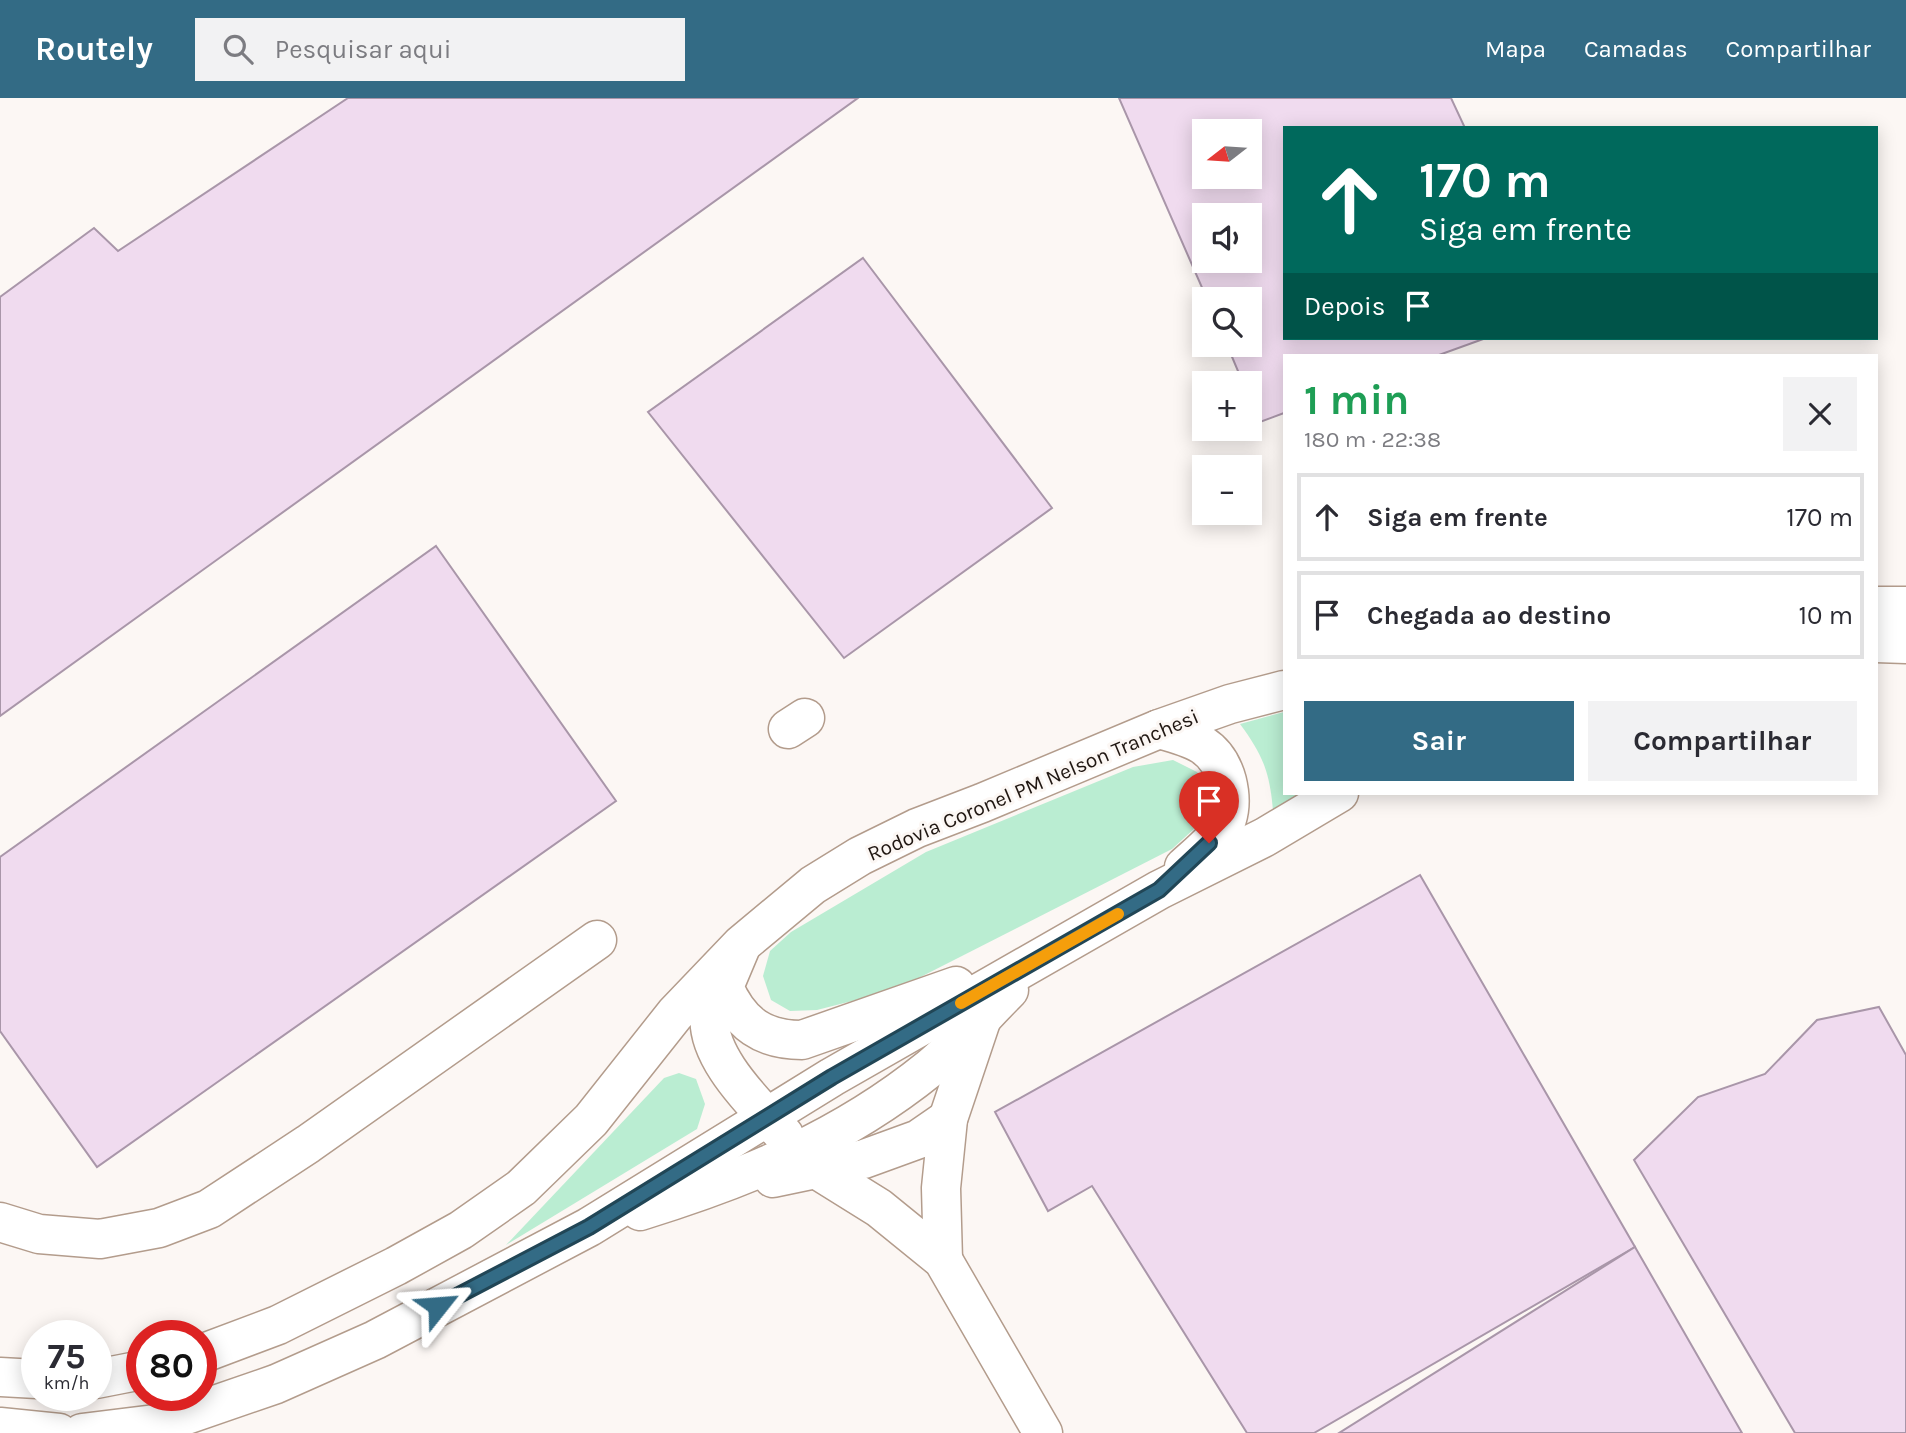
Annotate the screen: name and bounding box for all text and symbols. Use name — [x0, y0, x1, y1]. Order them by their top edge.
search box — [195, 18, 685, 81]
text: Routely — [35, 30, 153, 68]
icon: search — [219, 30, 257, 68]
text: Pesquisar aqui — [275, 34, 451, 65]
text: Mapa — [1485, 35, 1546, 63]
text: Camadas — [1584, 35, 1688, 63]
text: Compartilhar — [1726, 35, 1871, 63]
north arrow — [1192, 119, 1262, 189]
map controls — [1192, 119, 1262, 525]
text: 170 m — [1419, 152, 1551, 209]
icon: ahead — [1304, 154, 1395, 245]
button: sound — [1192, 203, 1262, 273]
text: Siga em frente — [1419, 211, 1632, 248]
button: search — [1192, 287, 1262, 357]
icon: arrive — [1399, 287, 1437, 325]
text: Depois — [1304, 291, 1385, 322]
button: + — [1192, 371, 1262, 441]
text: 1 min — [1304, 375, 1409, 425]
button: close — [1783, 377, 1857, 451]
text: 180 m · 22:38 — [1304, 426, 1441, 453]
button: − — [1192, 455, 1262, 525]
icon: ahead — [1308, 498, 1346, 536]
text: Siga em frente — [1367, 502, 1548, 533]
text: 170 m — [1786, 502, 1853, 533]
icon: arrive — [1308, 596, 1346, 634]
text: Chegada ao destino — [1367, 600, 1611, 631]
text: 10 m — [1798, 600, 1853, 631]
button: Sair — [1304, 701, 1574, 781]
button: Compartilhar — [1588, 701, 1857, 781]
street label: Rodovia Coronel PM Nelson Tranchesi — [864, 704, 1202, 866]
pin — [1179, 771, 1239, 843]
icon: arrive — [1190, 782, 1228, 820]
position arrow — [401, 1269, 475, 1343]
speed limit sign: 80 — [126, 1320, 217, 1411]
text: 75 — [48, 1336, 85, 1377]
text: km/h — [44, 1372, 89, 1394]

